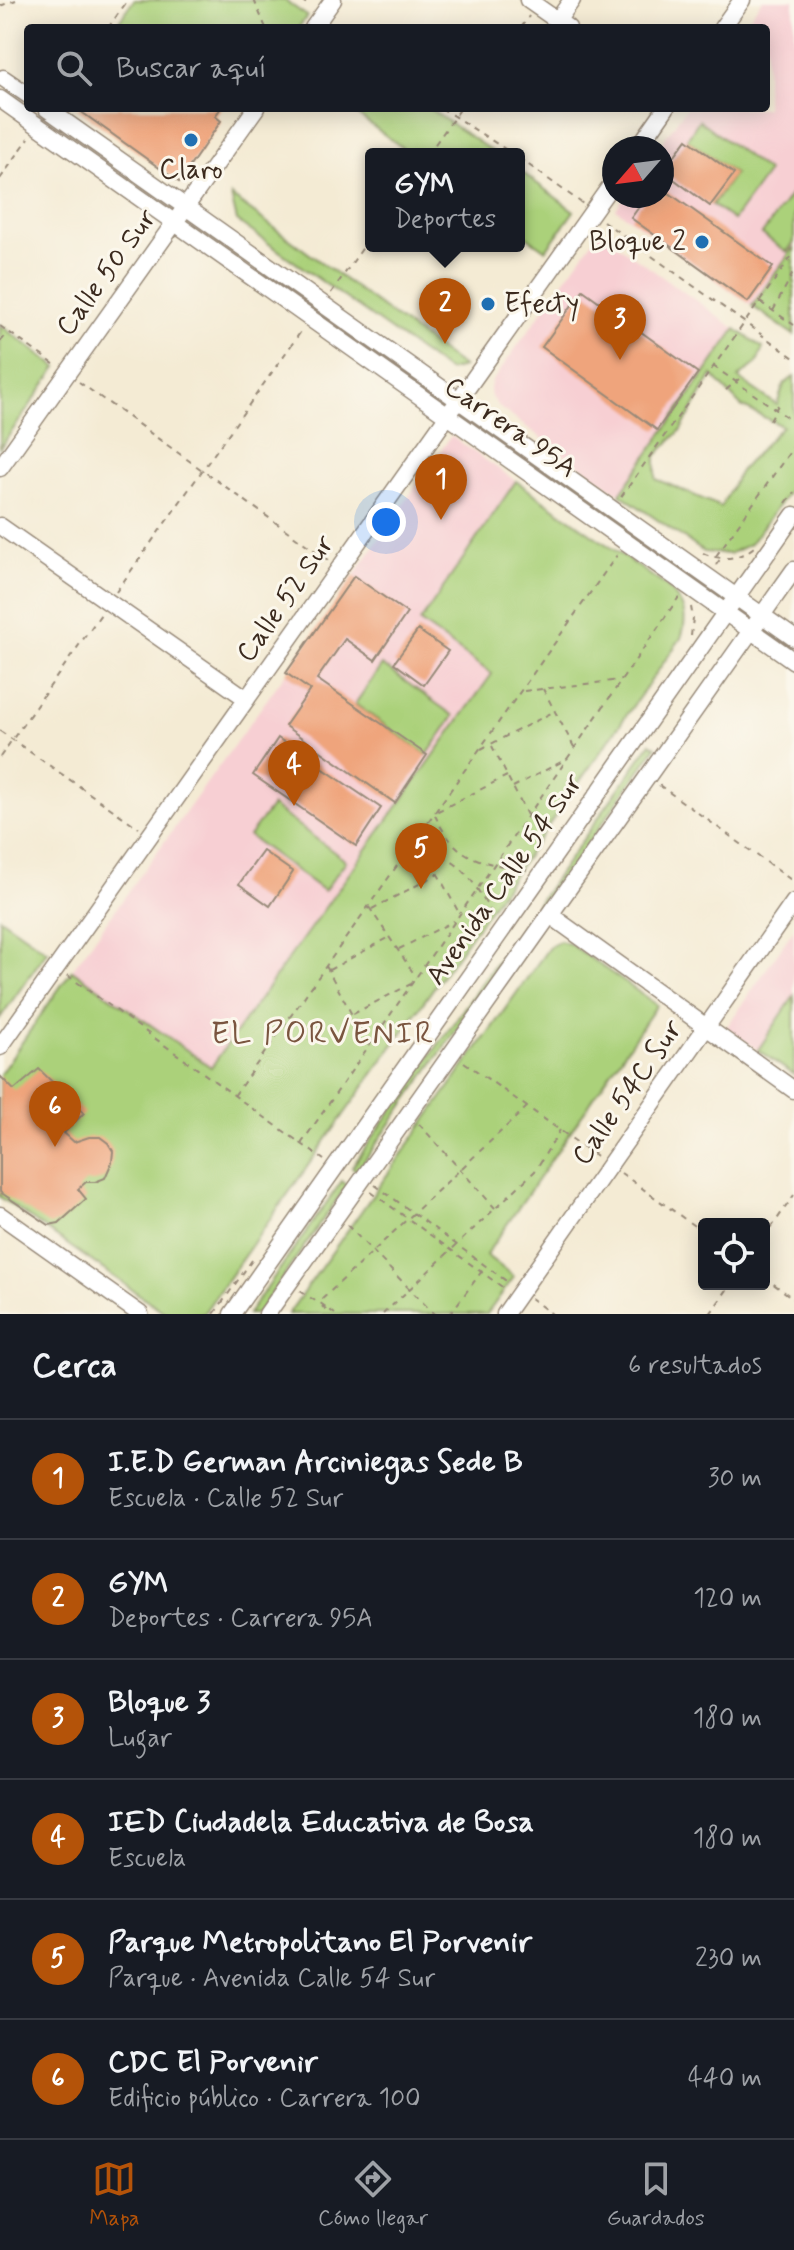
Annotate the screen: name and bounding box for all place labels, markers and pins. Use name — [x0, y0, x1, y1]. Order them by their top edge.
marker: Claro — [182, 131, 200, 149]
place label: Claro — [159, 152, 223, 189]
place label: Bloque 2 — [589, 224, 686, 261]
marker: Bloque 2 — [693, 233, 711, 251]
pin: 2 — [419, 278, 471, 344]
place label: Efecty — [504, 286, 579, 323]
pin: 3 — [594, 294, 646, 360]
marker: Efecty — [479, 295, 497, 313]
pin: 1 — [415, 454, 467, 520]
pin: 4 — [268, 740, 320, 806]
pin: 5 — [395, 823, 447, 889]
pin: 6 — [29, 1081, 81, 1147]

